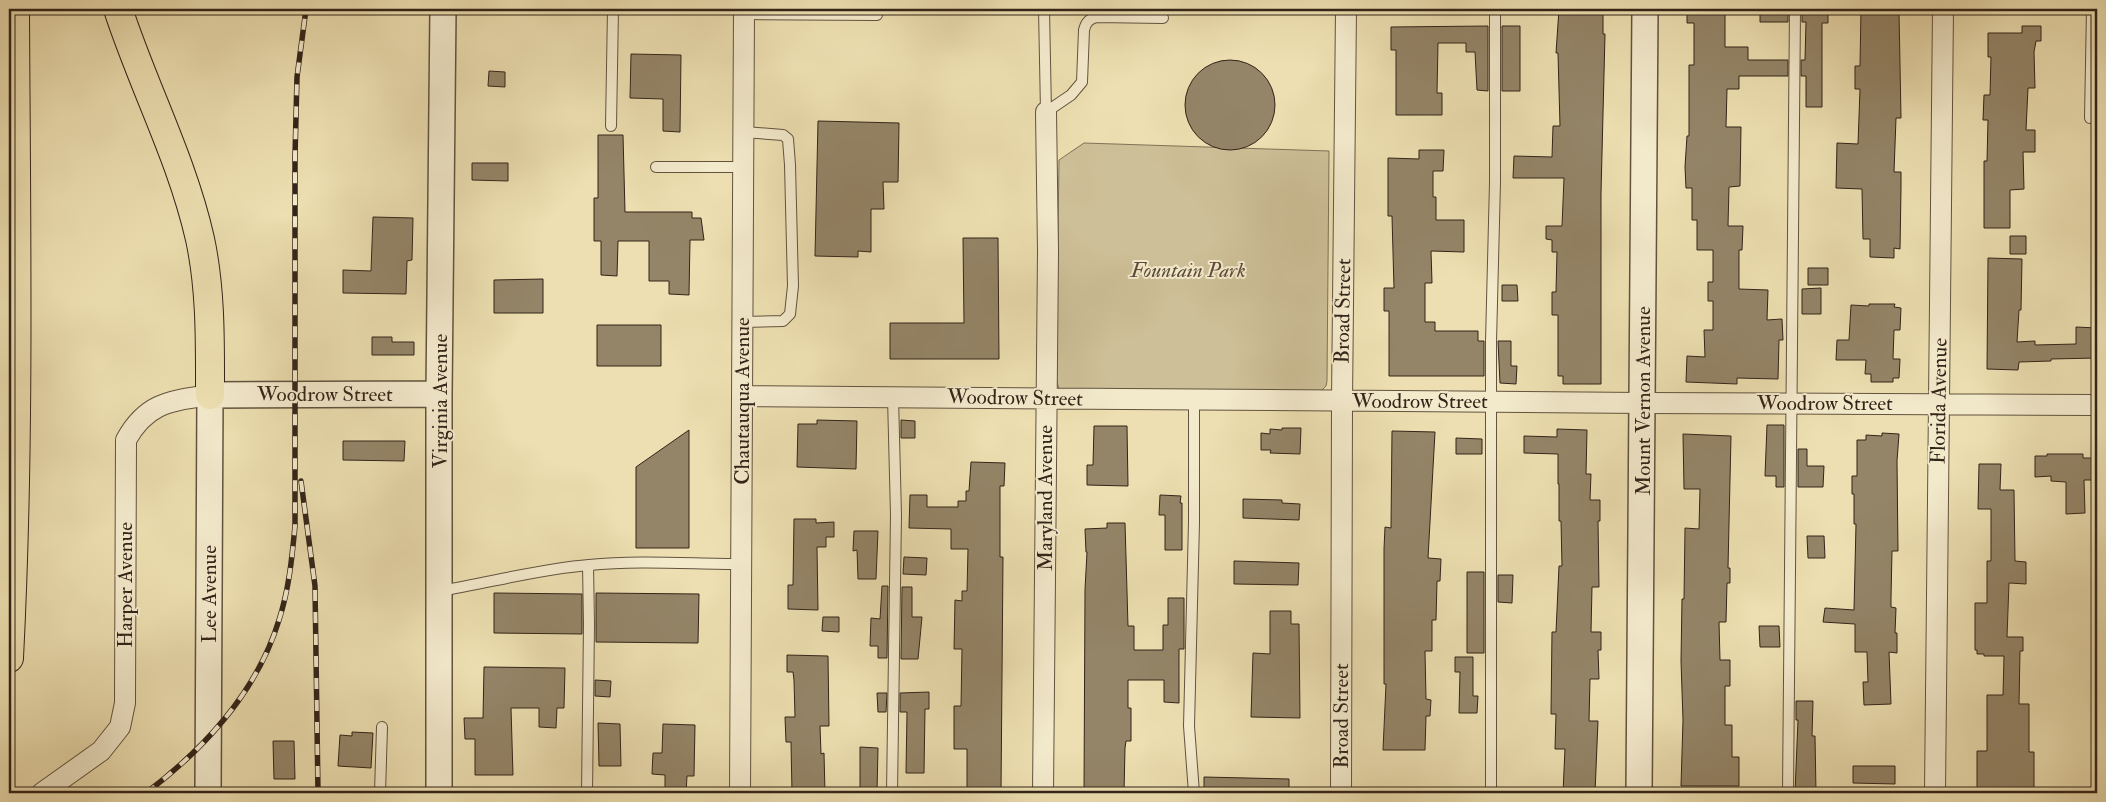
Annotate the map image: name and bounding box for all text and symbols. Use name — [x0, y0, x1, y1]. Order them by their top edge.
park label: Fountain Park — [1129, 257, 1246, 284]
street label: Broad Street — [1329, 258, 1357, 364]
street label: Mount Vernon Avenue — [1630, 306, 1657, 496]
street label: Chautauqua Avenue — [729, 317, 756, 485]
street label: Virginia Avenue — [427, 334, 454, 468]
street label: Florida Avenue — [1924, 338, 1954, 464]
street label: Woodrow Street — [256, 381, 393, 408]
street label: Woodrow Street — [946, 383, 1083, 413]
street label: Woodrow Street — [1351, 388, 1488, 415]
street label: Woodrow Street — [1756, 390, 1893, 417]
street label: Maryland Avenue — [1032, 425, 1059, 571]
street label: Harper Avenue — [112, 522, 139, 648]
street label: Lee Avenue — [196, 545, 223, 643]
street label: Broad Street — [1328, 663, 1355, 769]

